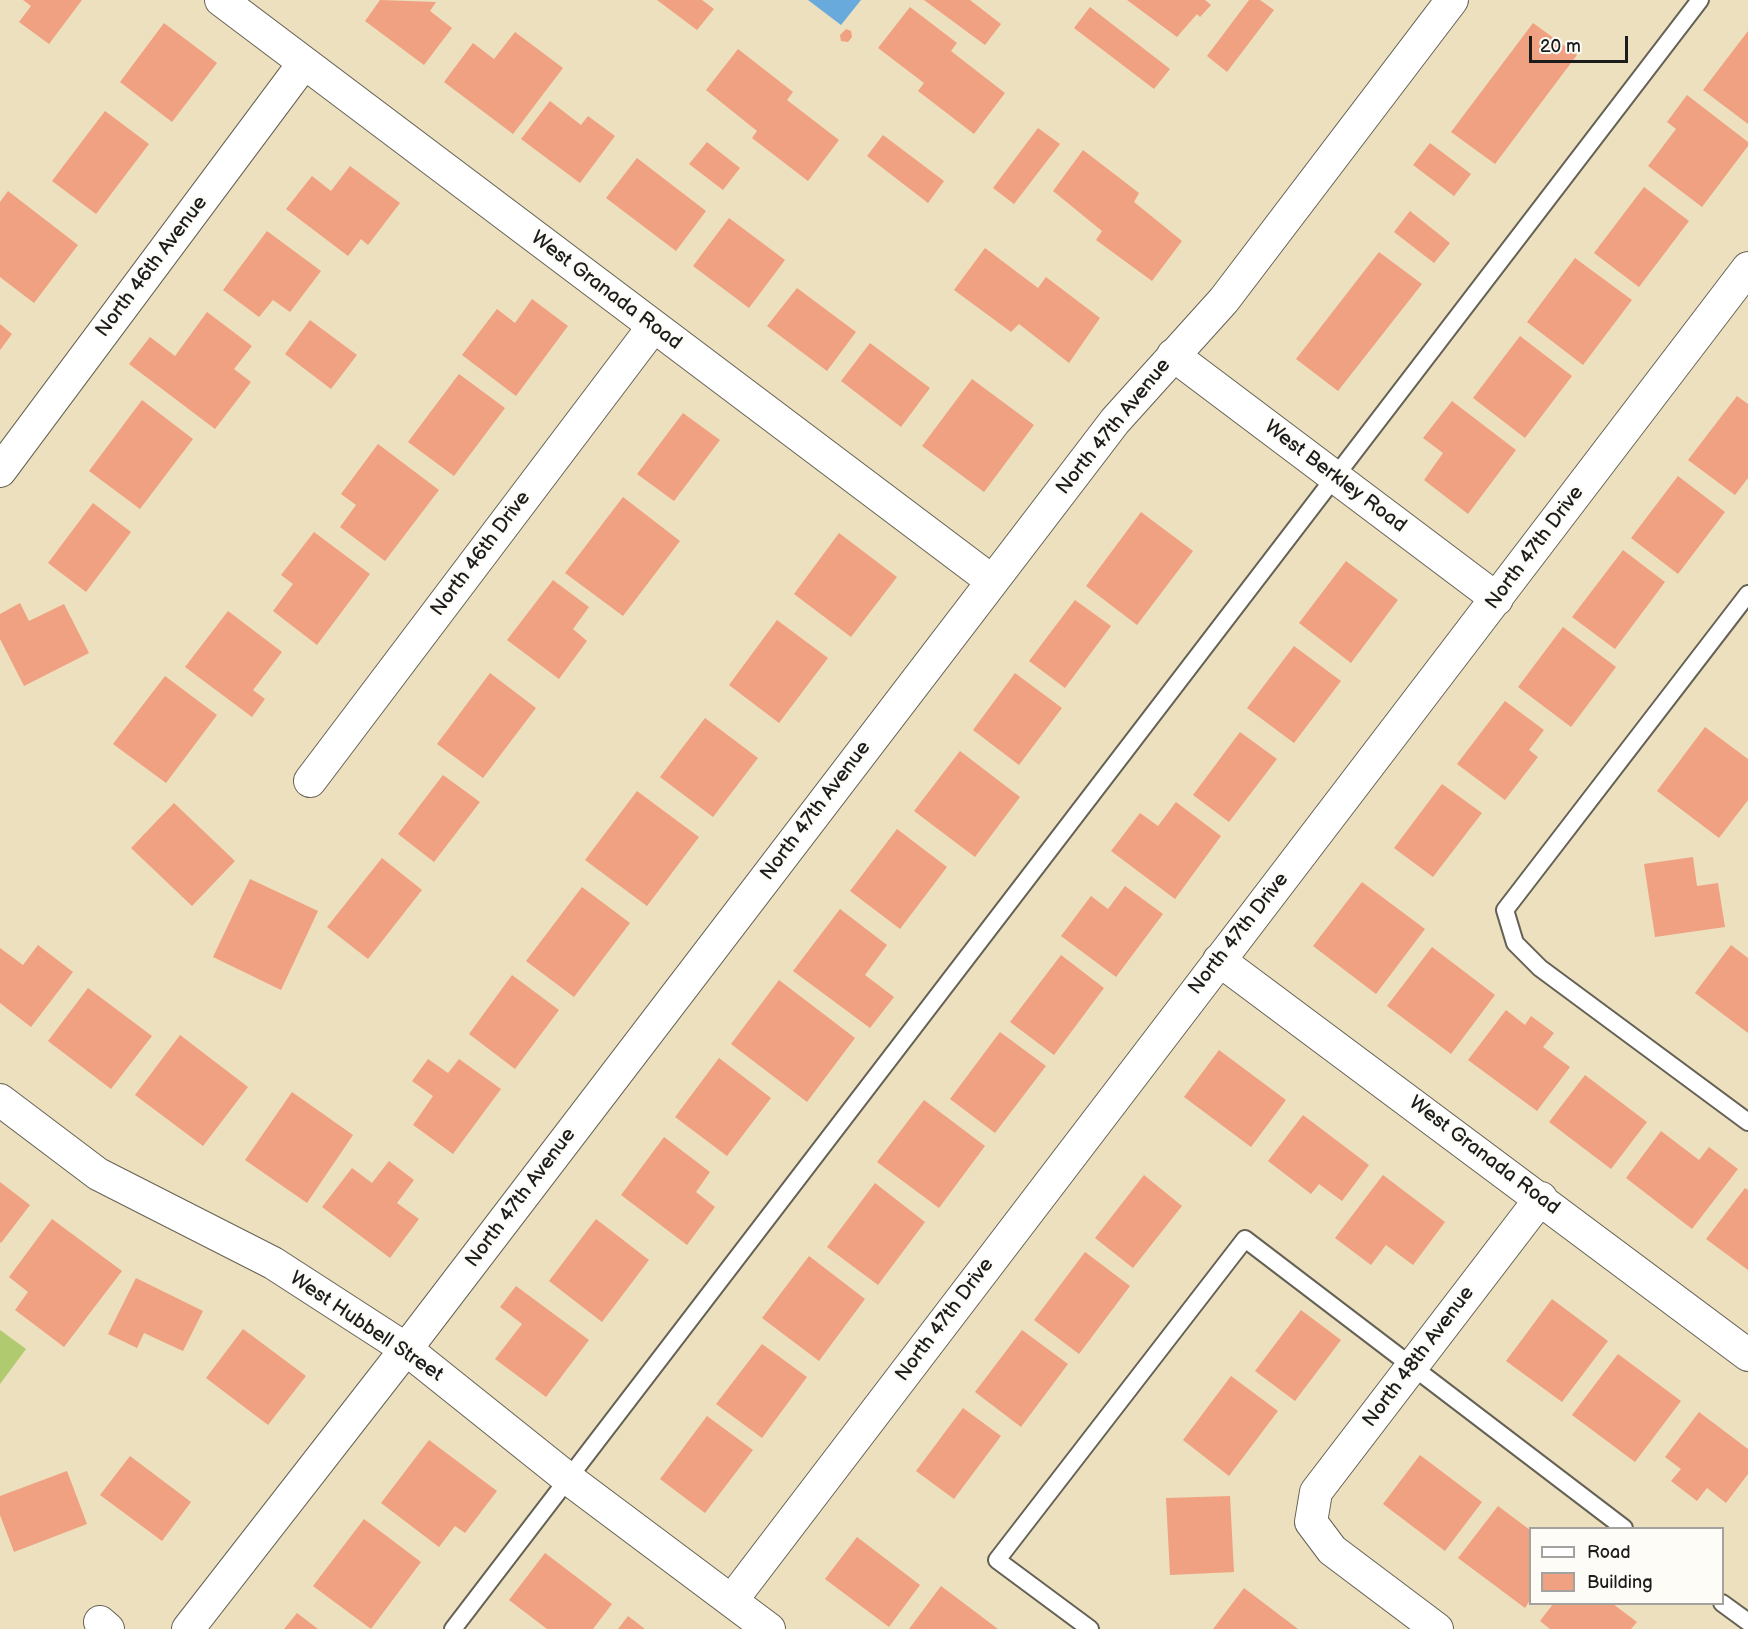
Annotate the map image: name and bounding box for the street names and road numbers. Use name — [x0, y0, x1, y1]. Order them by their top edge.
street label: North 46th Avenue — [91, 192, 213, 342]
street label: West Granada Road — [526, 226, 686, 356]
street label: North 47th Avenue — [1052, 354, 1176, 500]
street label: West Berkley Road — [1259, 416, 1411, 538]
street label: North 47th Drive — [1481, 482, 1589, 614]
street label: North 46th Drive — [426, 487, 536, 621]
street label: North 47th Avenue — [756, 737, 876, 885]
street label: North 47th Drive — [1184, 868, 1294, 1000]
street label: West Granada Road — [1404, 1091, 1564, 1221]
street label: North 47th Avenue — [461, 1124, 581, 1272]
street label: North 47th Drive — [891, 1254, 999, 1386]
street label: West Hubbell Street — [285, 1267, 447, 1387]
street label: North 48th Avenue — [1358, 1282, 1480, 1432]

